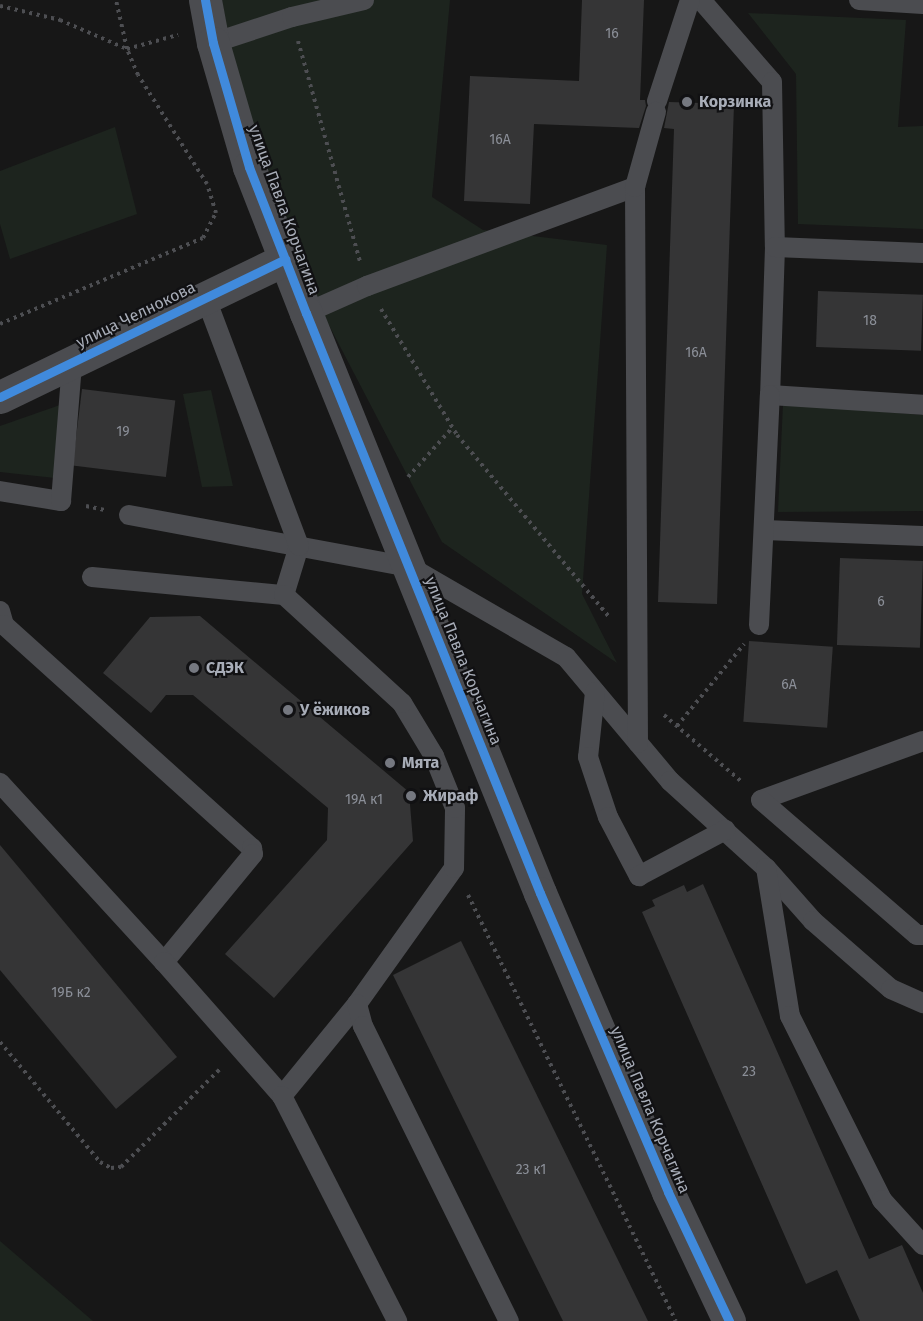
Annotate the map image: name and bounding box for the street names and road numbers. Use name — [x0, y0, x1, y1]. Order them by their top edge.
street label: улица Павла Корчагина — [244, 122, 324, 298]
street label: улица Челнокова — [73, 278, 199, 352]
street label: улица Павла Корчагина — [420, 574, 506, 748]
street label: улица Павла Корчагина — [606, 1024, 694, 1196]

